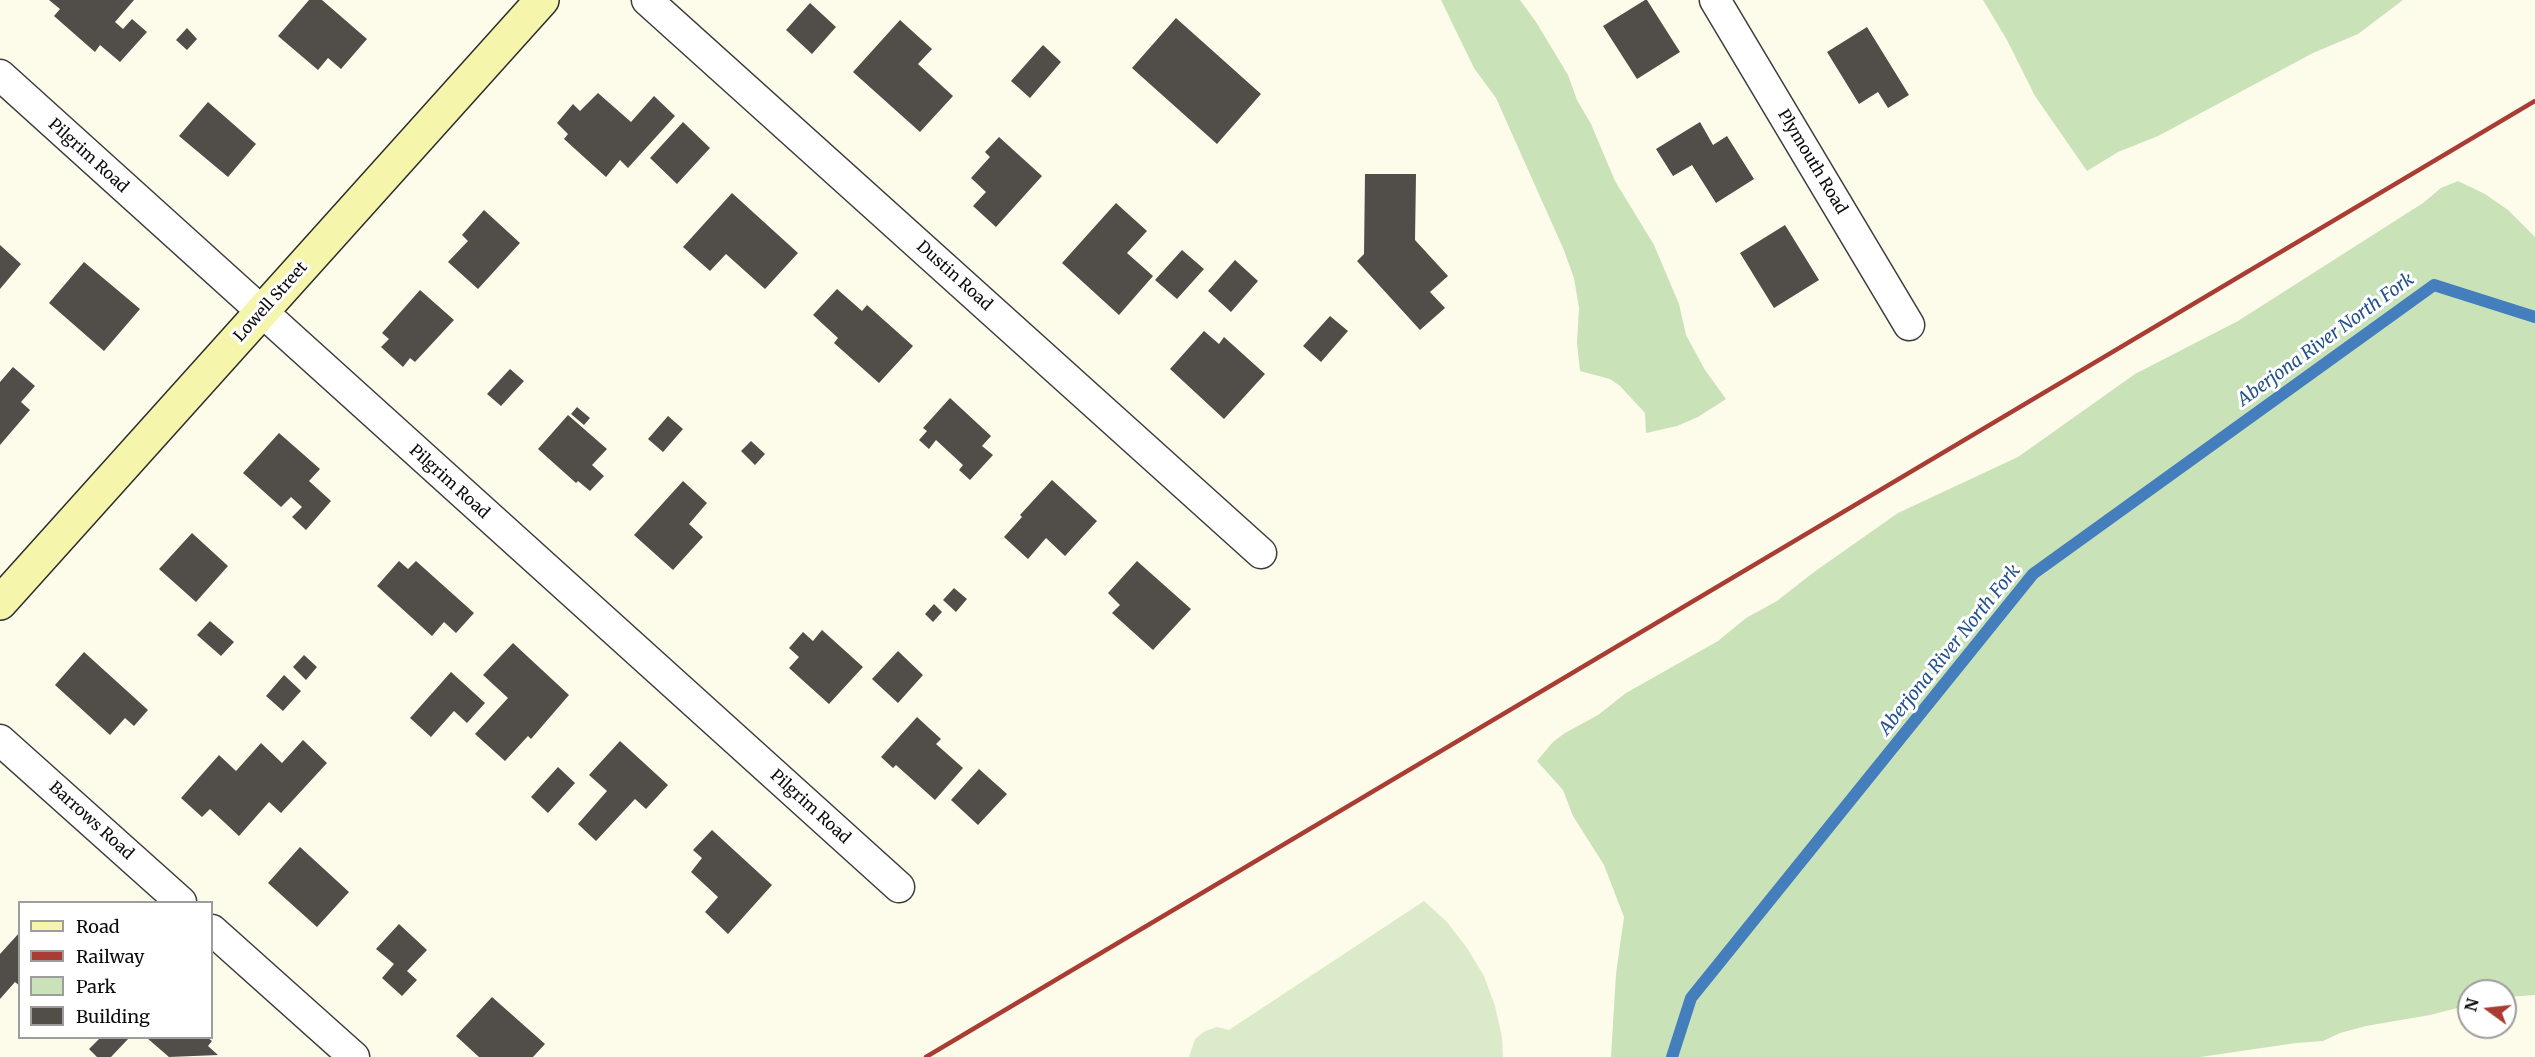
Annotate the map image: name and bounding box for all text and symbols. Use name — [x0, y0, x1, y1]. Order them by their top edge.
street label: Plymouth Road — [1773, 106, 1851, 218]
street label: Pilgrim Road — [44, 115, 132, 197]
street label: Dustin Road — [912, 237, 996, 315]
street label: Lowell Street — [230, 258, 312, 346]
water label: Aberjona River North Fork — [2234, 269, 2418, 411]
street label: Pilgrim Road — [405, 441, 493, 523]
water label: Aberjona River North Fork — [1875, 561, 2025, 739]
street label: Pilgrim Road — [766, 766, 854, 848]
street label: Barrows Road — [45, 778, 137, 864]
legend — [18, 901, 213, 1039]
text: Road — [76, 915, 120, 938]
text: Railway — [76, 945, 144, 968]
text: Park — [76, 975, 116, 998]
north arrow — [2457, 979, 2517, 1039]
text: N — [2460, 996, 2483, 1014]
text: Building — [76, 1005, 150, 1028]

